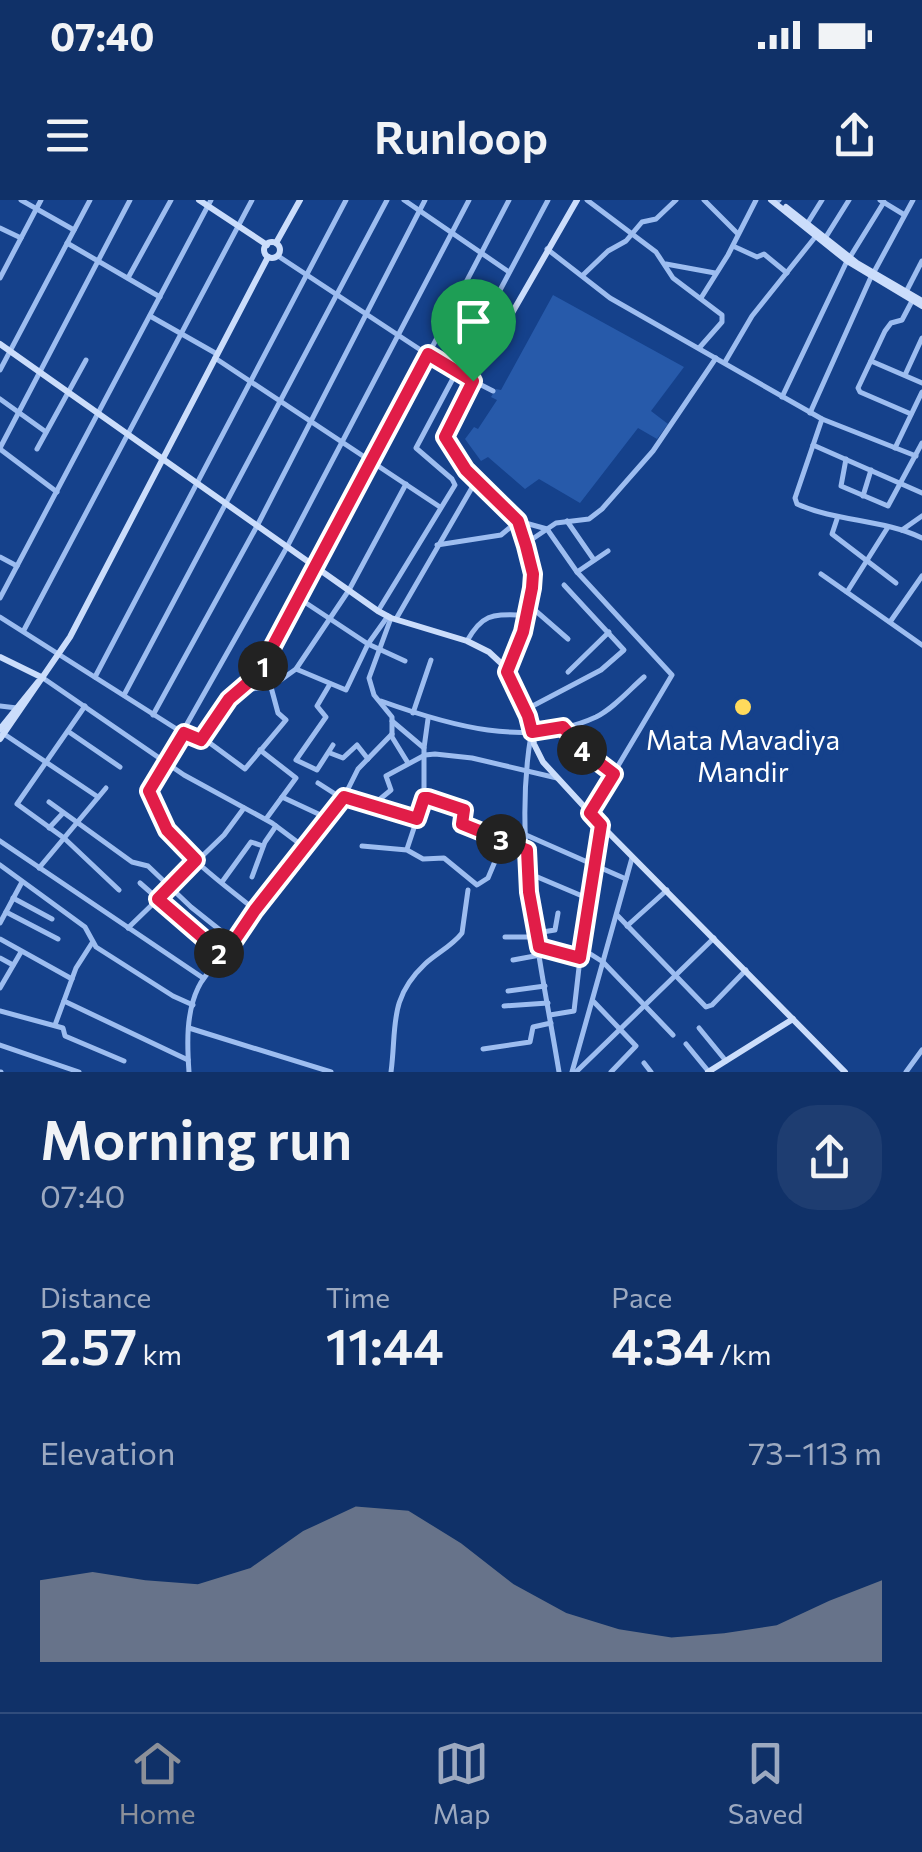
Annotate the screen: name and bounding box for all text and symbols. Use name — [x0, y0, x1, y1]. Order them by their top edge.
text: 07:40 — [50, 12, 154, 59]
icon: menu — [40, 108, 95, 163]
text: Runloop — [374, 108, 548, 163]
icon: share — [827, 108, 882, 163]
pin — [431, 279, 516, 382]
icon: arrive — [446, 294, 501, 349]
pin: 1 — [238, 641, 288, 691]
text: 1 — [257, 649, 269, 683]
marker: Mata Mavadiya Mandir — [732, 696, 754, 718]
place label: Mata Mavadiya Mandir — [646, 722, 840, 788]
pin: 4 — [557, 725, 607, 775]
text: 4 — [573, 733, 591, 767]
pin: 3 — [476, 814, 526, 864]
text: 3 — [493, 822, 509, 856]
pin: 2 — [194, 928, 244, 978]
text: 2 — [211, 936, 227, 970]
text: Morning run — [40, 1104, 352, 1171]
button: share — [777, 1105, 882, 1210]
text: 07:40 — [40, 1175, 125, 1215]
text: Distance — [40, 1280, 151, 1314]
text: Time — [326, 1280, 390, 1314]
text: Pace — [611, 1280, 672, 1314]
text: 2.57 — [40, 1314, 137, 1375]
text: 11:44 — [326, 1314, 444, 1375]
text: 4:34 — [611, 1314, 714, 1375]
text: km — [137, 1337, 182, 1371]
text: /km — [714, 1337, 771, 1371]
text: Elevation — [40, 1432, 175, 1472]
text: 73–113 m — [748, 1432, 882, 1472]
tab: Home — [119, 1736, 196, 1830]
tab: Map — [433, 1736, 491, 1830]
tab: Saved — [728, 1736, 803, 1830]

